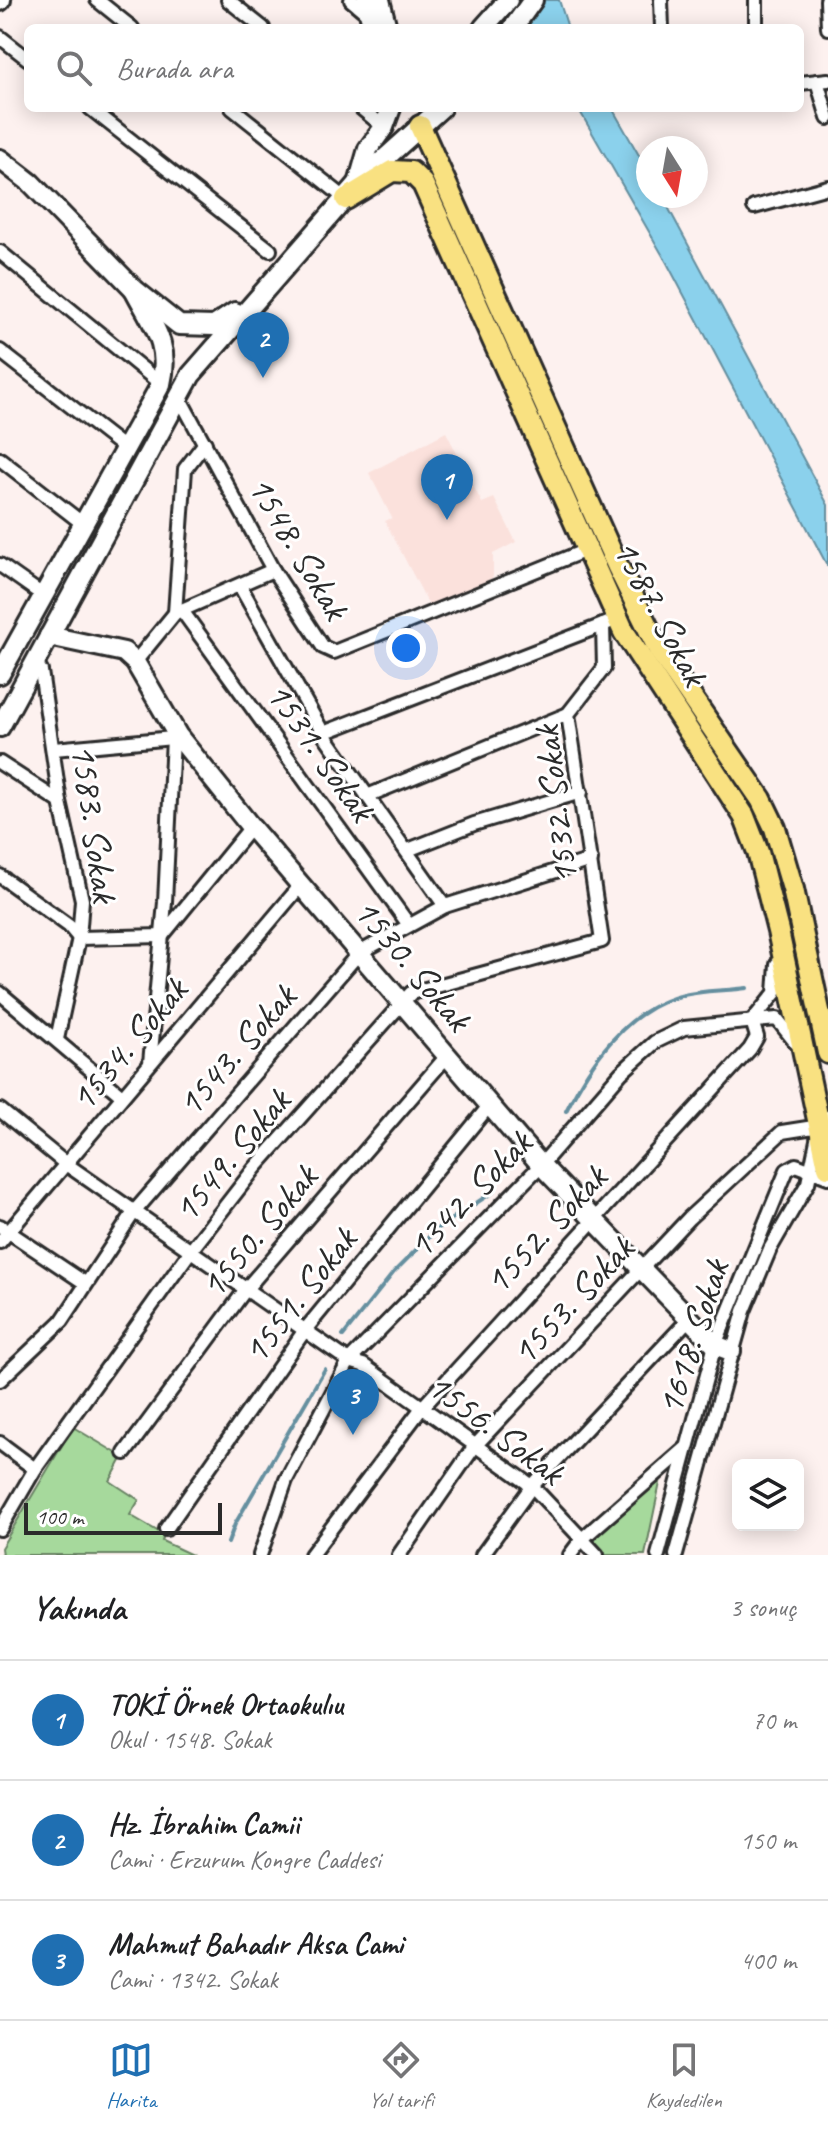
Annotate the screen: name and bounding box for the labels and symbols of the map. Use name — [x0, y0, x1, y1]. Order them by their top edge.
north arrow — [636, 136, 708, 208]
pin: 2 — [237, 312, 289, 378]
pin: 1 — [421, 454, 473, 520]
street label: 1548. Sokak — [237, 467, 361, 630]
street label: 1587. Sokak — [602, 531, 720, 696]
your location — [386, 628, 426, 668]
street label: 1531. Sokak — [256, 672, 387, 832]
street label: 1532. Sokak — [522, 721, 589, 887]
street label: 1583. Sokak — [60, 741, 129, 907]
street label: 1530. Sokak — [343, 888, 483, 1042]
street label: 1534. Sokak — [59, 966, 199, 1121]
street label: 1543. Sokak — [166, 973, 308, 1126]
street label: 1549. Sokak — [162, 1077, 302, 1232]
street label: 1342. Sokak — [397, 1119, 543, 1268]
street label: 1550. Sokak — [189, 1153, 329, 1308]
street label: 1552. Sokak — [474, 1153, 618, 1304]
street label: 1551. Sokak — [232, 1216, 368, 1373]
street label: 1553. Sokak — [501, 1224, 645, 1375]
street label: 1618. Sokak — [645, 1252, 740, 1420]
street label: 1556. Sokak — [418, 1362, 575, 1496]
pin: 3 — [327, 1369, 379, 1435]
scale bar — [24, 1499, 222, 1535]

